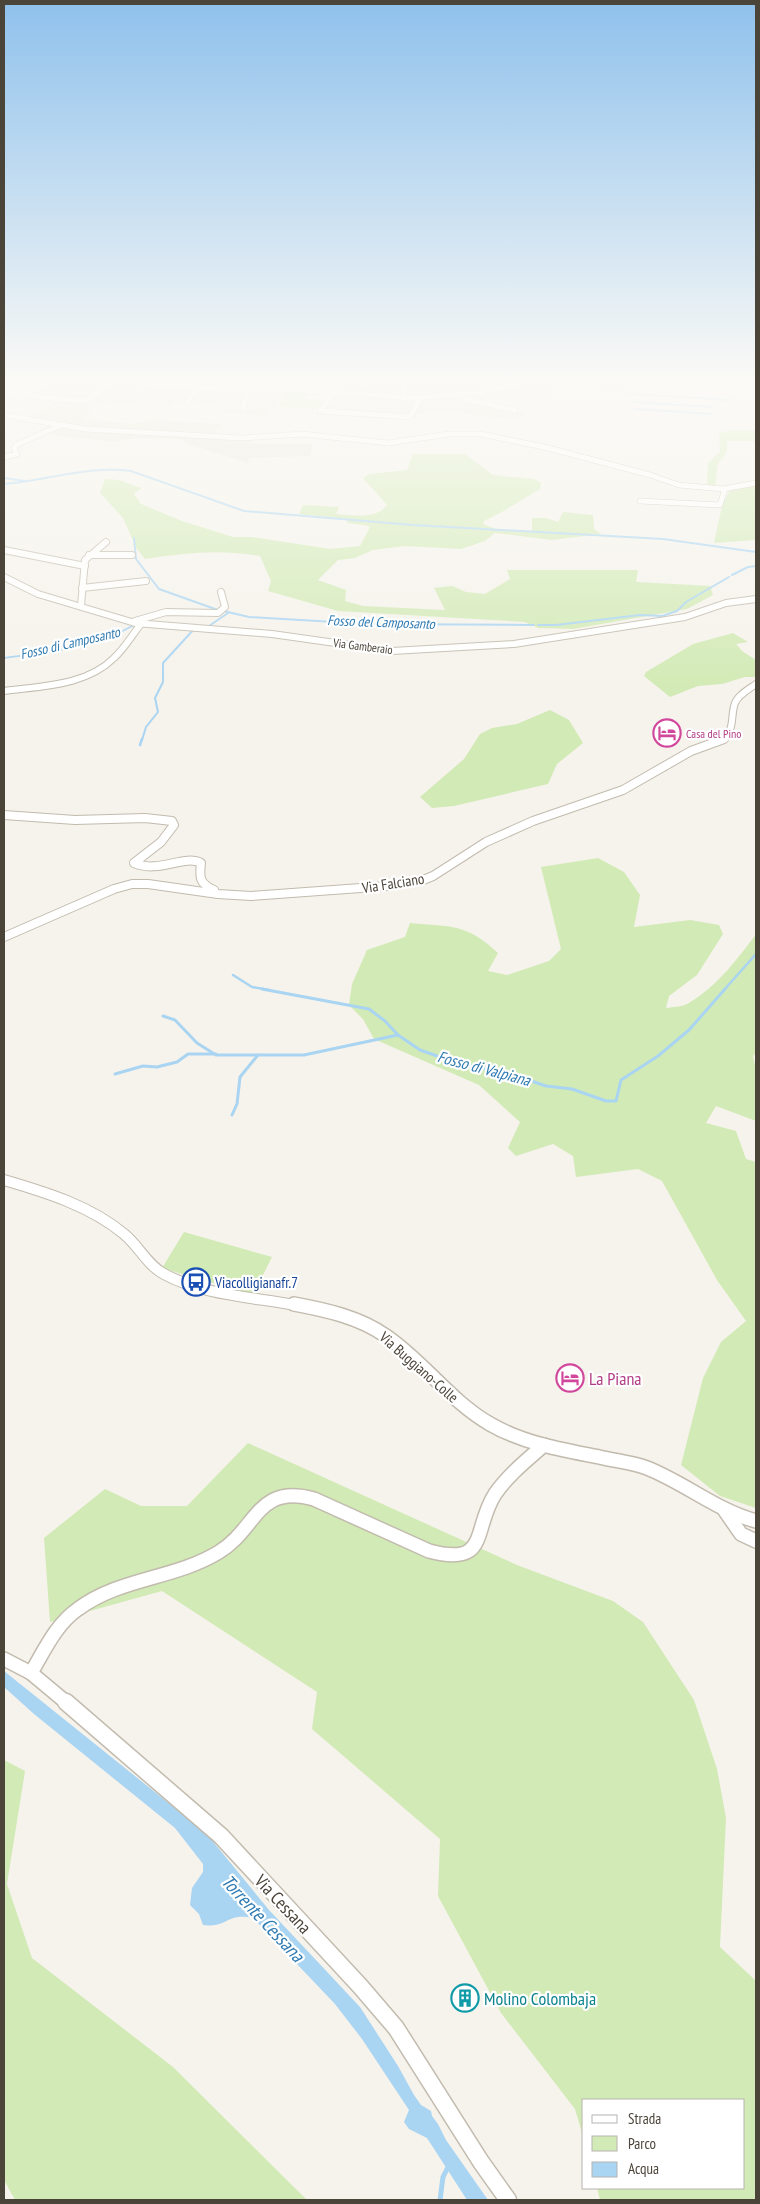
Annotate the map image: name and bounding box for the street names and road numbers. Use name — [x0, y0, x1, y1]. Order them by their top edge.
street label: Via Gamberaio — [331, 635, 394, 657]
street label: Via Falciano — [360, 869, 425, 897]
street label: Via Buggiano-Colle — [375, 1327, 462, 1407]
street label: Via Cessana — [249, 1869, 316, 1939]

